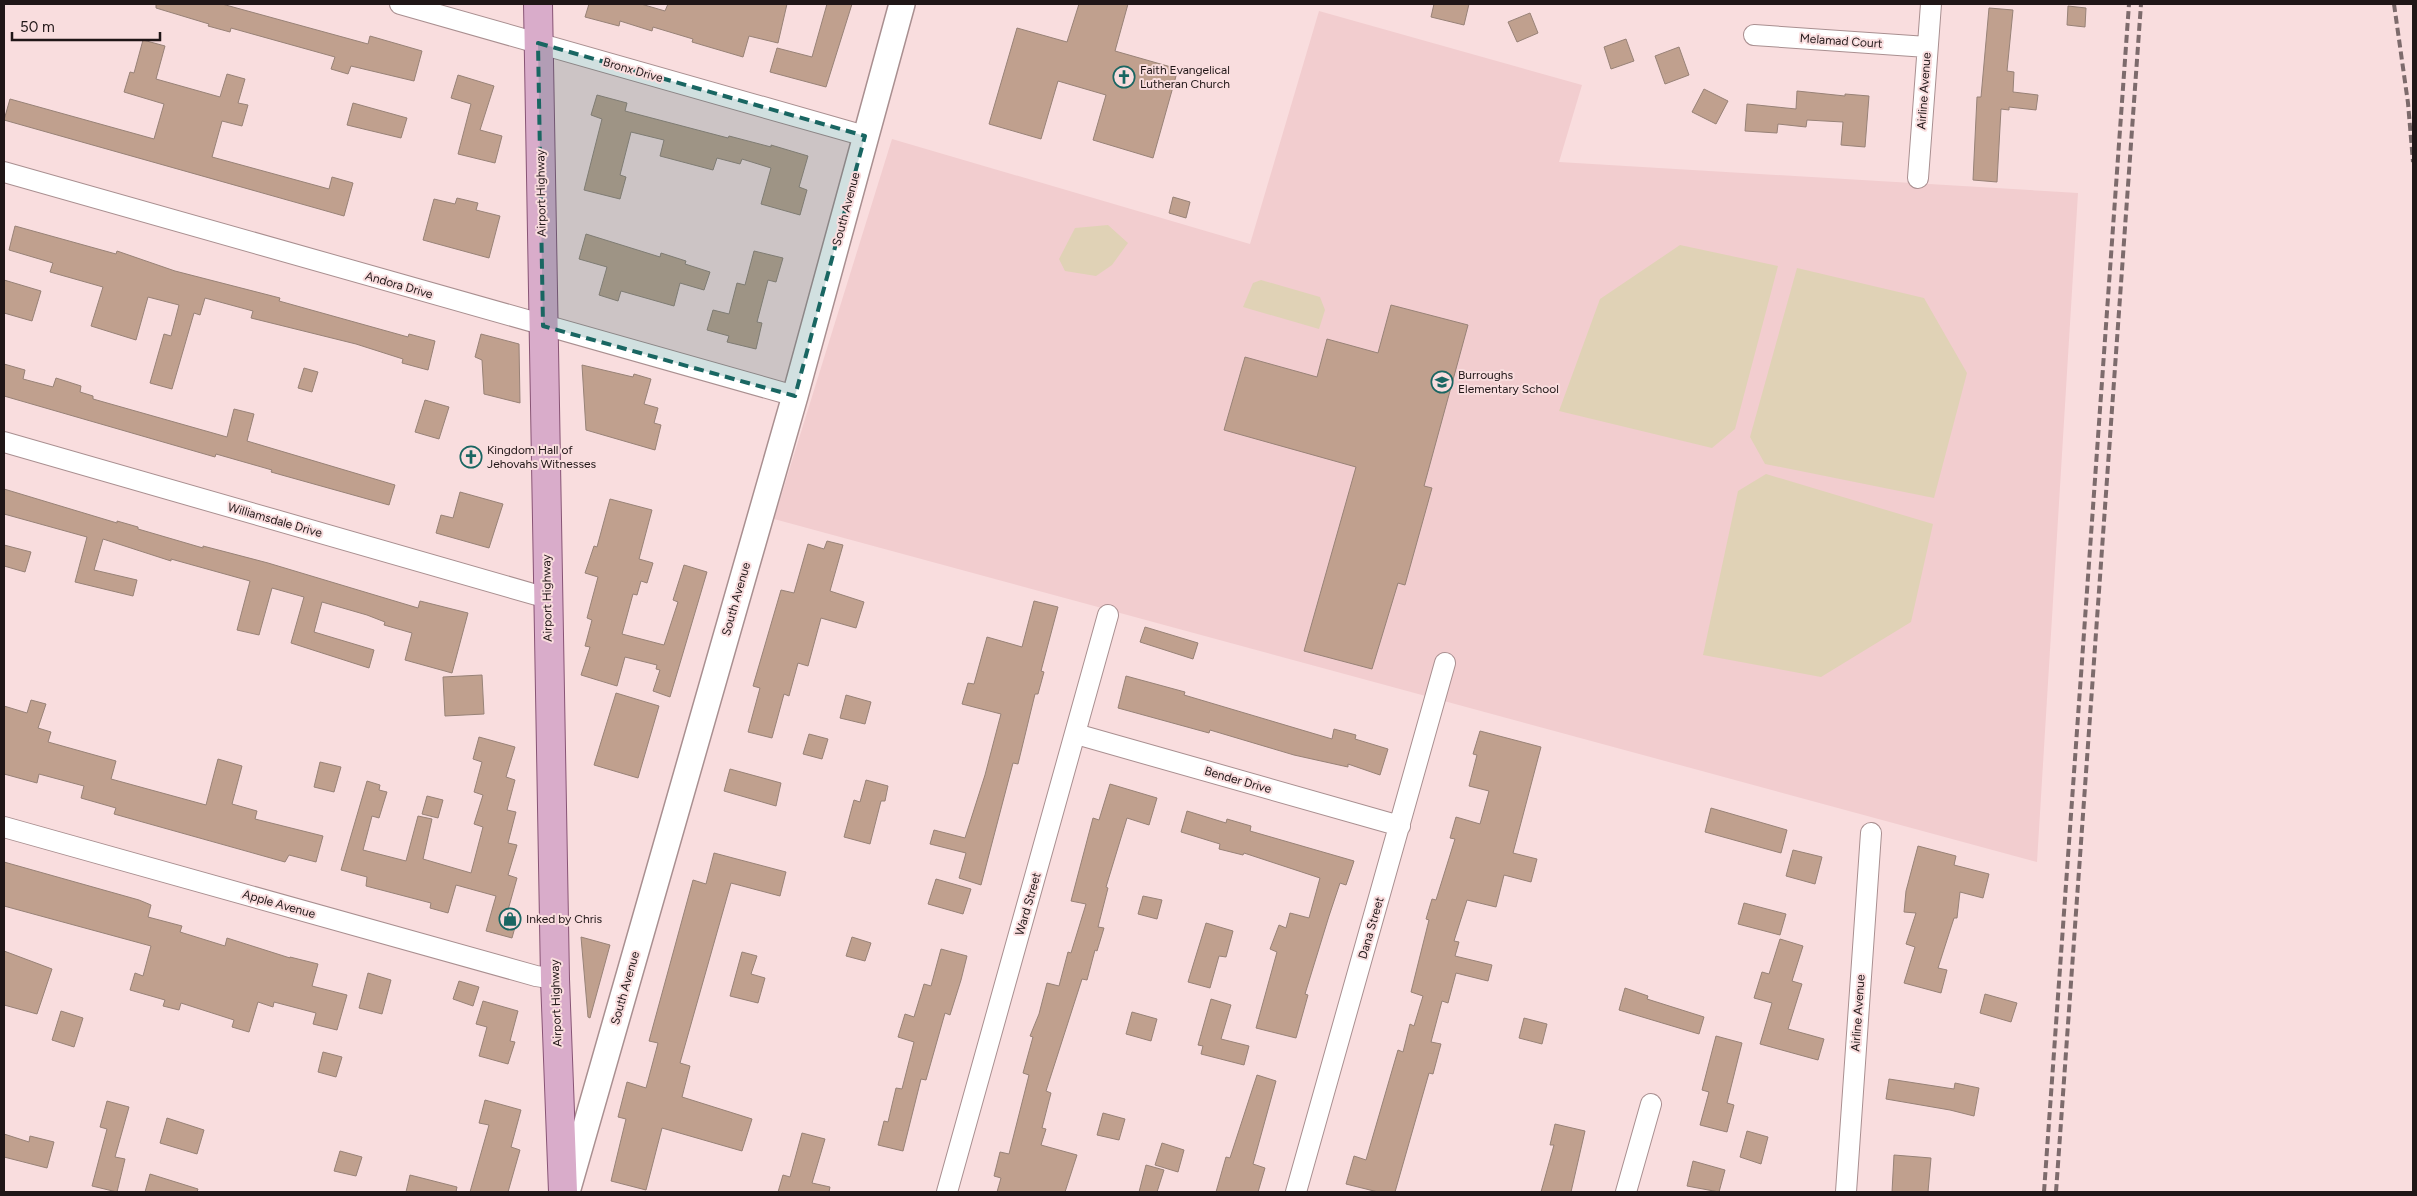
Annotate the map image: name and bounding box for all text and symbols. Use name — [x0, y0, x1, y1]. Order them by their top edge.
scale bar — [12, 10, 160, 42]
text: 50 m — [20, 18, 55, 36]
street label: Melamad Court — [1799, 31, 1883, 51]
street label: Airline Avenue — [1914, 52, 1934, 130]
street label: Bronx Drive — [602, 55, 665, 85]
place label: Faith Evangelical Lutheran Church — [1140, 63, 1230, 91]
church icon: Faith Evangelical Lutheran Church — [1112, 65, 1136, 89]
street label: Airport Highway — [533, 148, 549, 237]
street label: South Avenue — [829, 170, 863, 247]
street label: Andora Drive — [364, 269, 435, 301]
place label: Burroughs Elementary School — [1458, 368, 1559, 396]
school or university icon: Burroughs Elementary School — [1430, 370, 1454, 394]
place label: Kingdom Hall of Jehovahs Witnesses — [487, 443, 597, 471]
church icon: Kingdom Hall of Jehovahs Witnesses — [459, 445, 483, 469]
street label: Williamsdale Drive — [226, 500, 324, 540]
street label: Airport Highway — [539, 553, 555, 642]
street label: South Avenue — [719, 560, 753, 637]
street label: Bender Drive — [1203, 764, 1273, 796]
street label: Ward Street — [1012, 870, 1044, 937]
street label: Apple Avenue — [241, 887, 317, 921]
street label: Dana Street — [1355, 895, 1387, 961]
shop icon: Inked by Chris — [498, 907, 522, 931]
place label: Inked by Chris — [526, 912, 603, 926]
street label: South Avenue — [608, 949, 642, 1026]
street label: Airport Highway — [547, 958, 565, 1047]
street label: Airline Avenue — [1848, 974, 1868, 1052]

